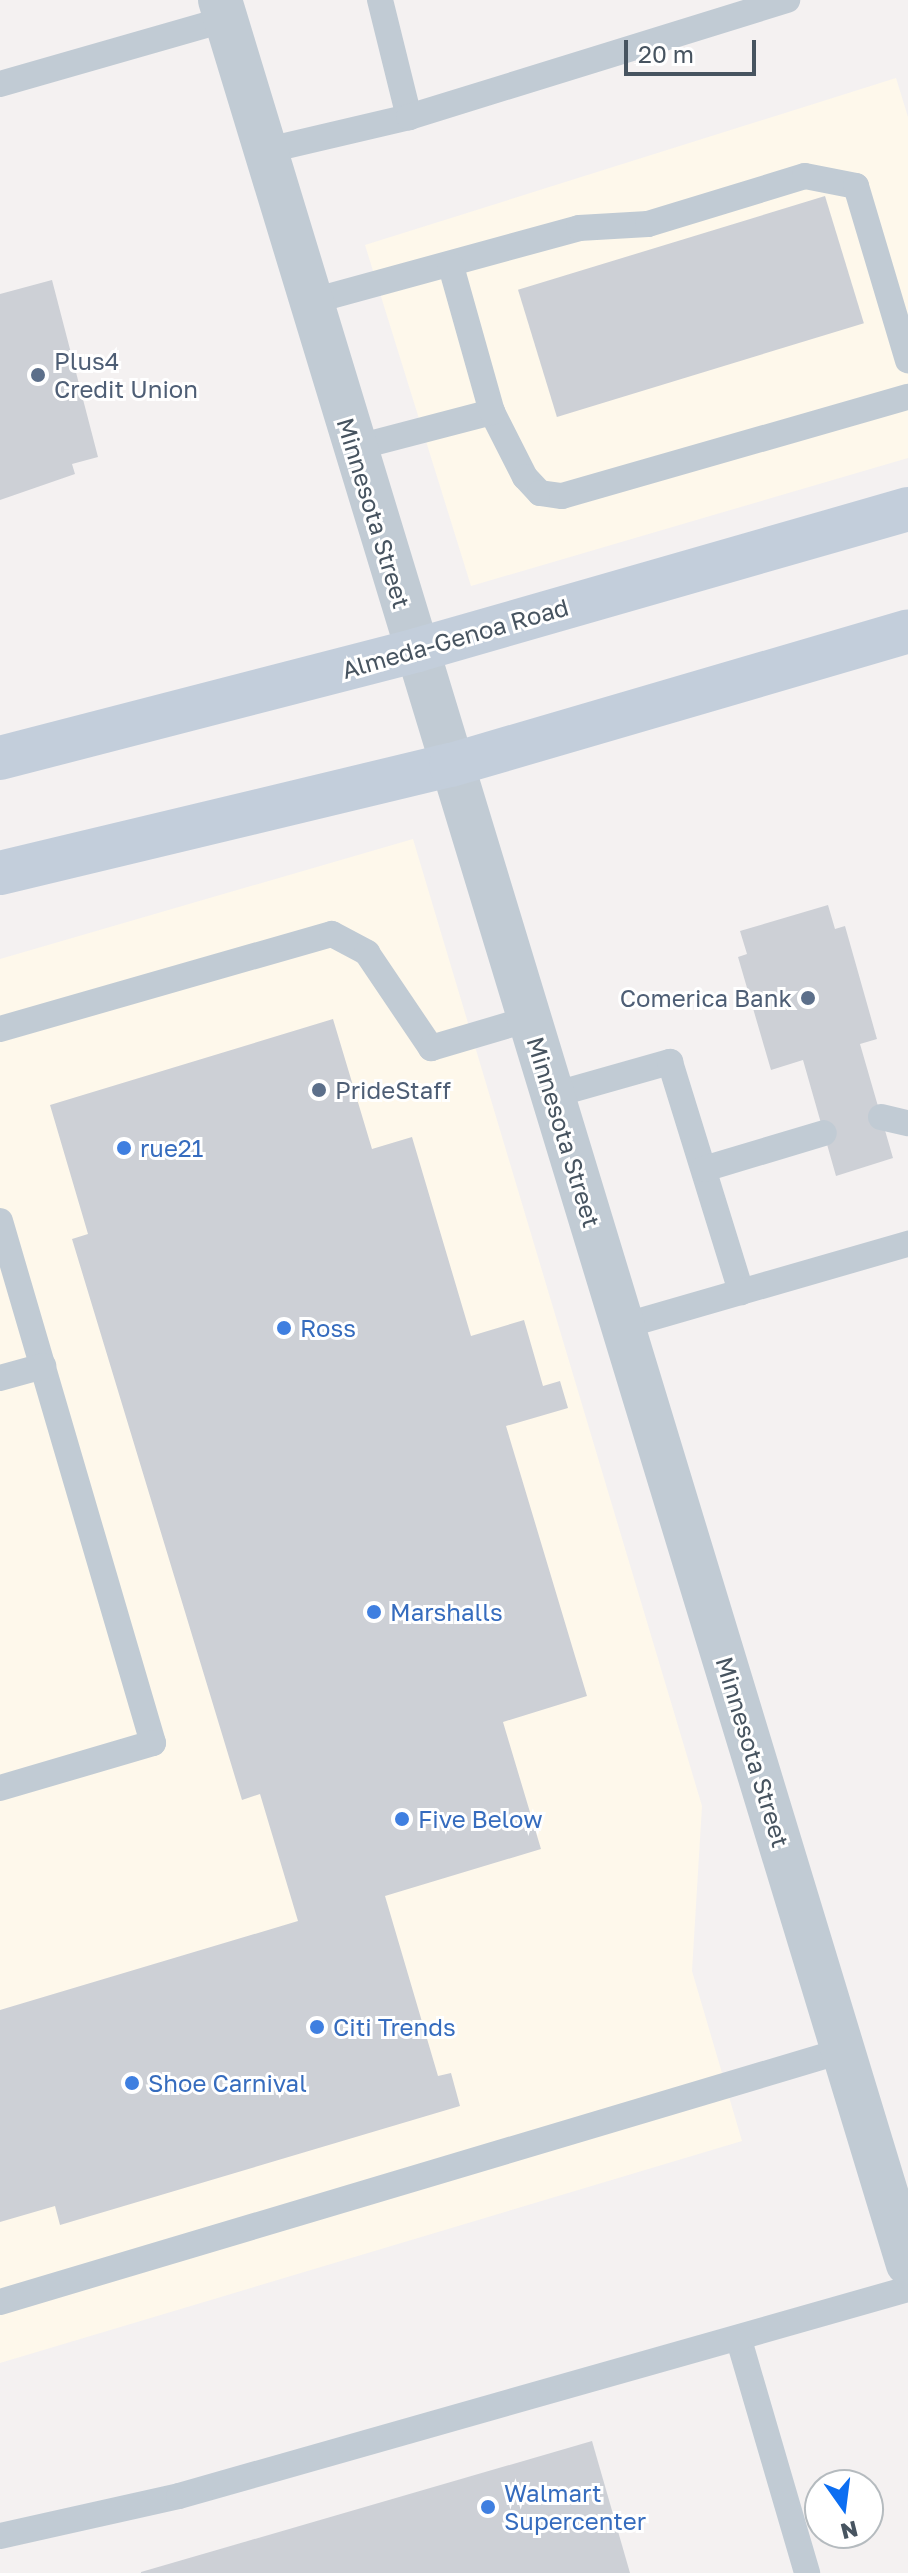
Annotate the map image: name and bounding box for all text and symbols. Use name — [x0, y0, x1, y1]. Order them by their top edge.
scale bar — [628, 24, 760, 74]
text: 20 m — [638, 39, 694, 68]
place label: Plus4 Credit Union — [54, 347, 198, 403]
marker: Plus4 Credit Union — [29, 366, 47, 384]
street label: Minnesota Street — [331, 414, 417, 612]
street label: Almeda-Genoa Road — [338, 592, 572, 684]
place label: Comerica Bank — [620, 984, 792, 1012]
marker: Comerica Bank — [799, 989, 817, 1007]
street label: Minnesota Street — [521, 1033, 607, 1231]
place label: PrideStaff — [335, 1076, 451, 1104]
marker: PrideStaff — [310, 1081, 328, 1099]
place label: rue21 — [140, 1134, 203, 1162]
marker: rue21 — [115, 1139, 133, 1157]
place label: Ross — [300, 1314, 356, 1342]
marker: Ross — [275, 1319, 293, 1337]
place label: Marshalls — [390, 1598, 503, 1626]
marker: Marshalls — [365, 1603, 383, 1621]
street label: Minnesota Street — [710, 1653, 796, 1851]
place label: Five Below — [418, 1805, 543, 1833]
marker: Five Below — [393, 1810, 411, 1828]
place label: Citi Trends — [333, 2013, 456, 2041]
marker: Citi Trends — [308, 2018, 326, 2036]
place label: Shoe Carnival — [148, 2069, 307, 2097]
marker: Shoe Carnival — [123, 2074, 141, 2092]
north arrow — [804, 2469, 884, 2549]
place label: Walmart Supercenter — [504, 2479, 646, 2535]
marker: Walmart Supercenter — [479, 2498, 497, 2516]
text: N — [838, 2516, 861, 2546]

